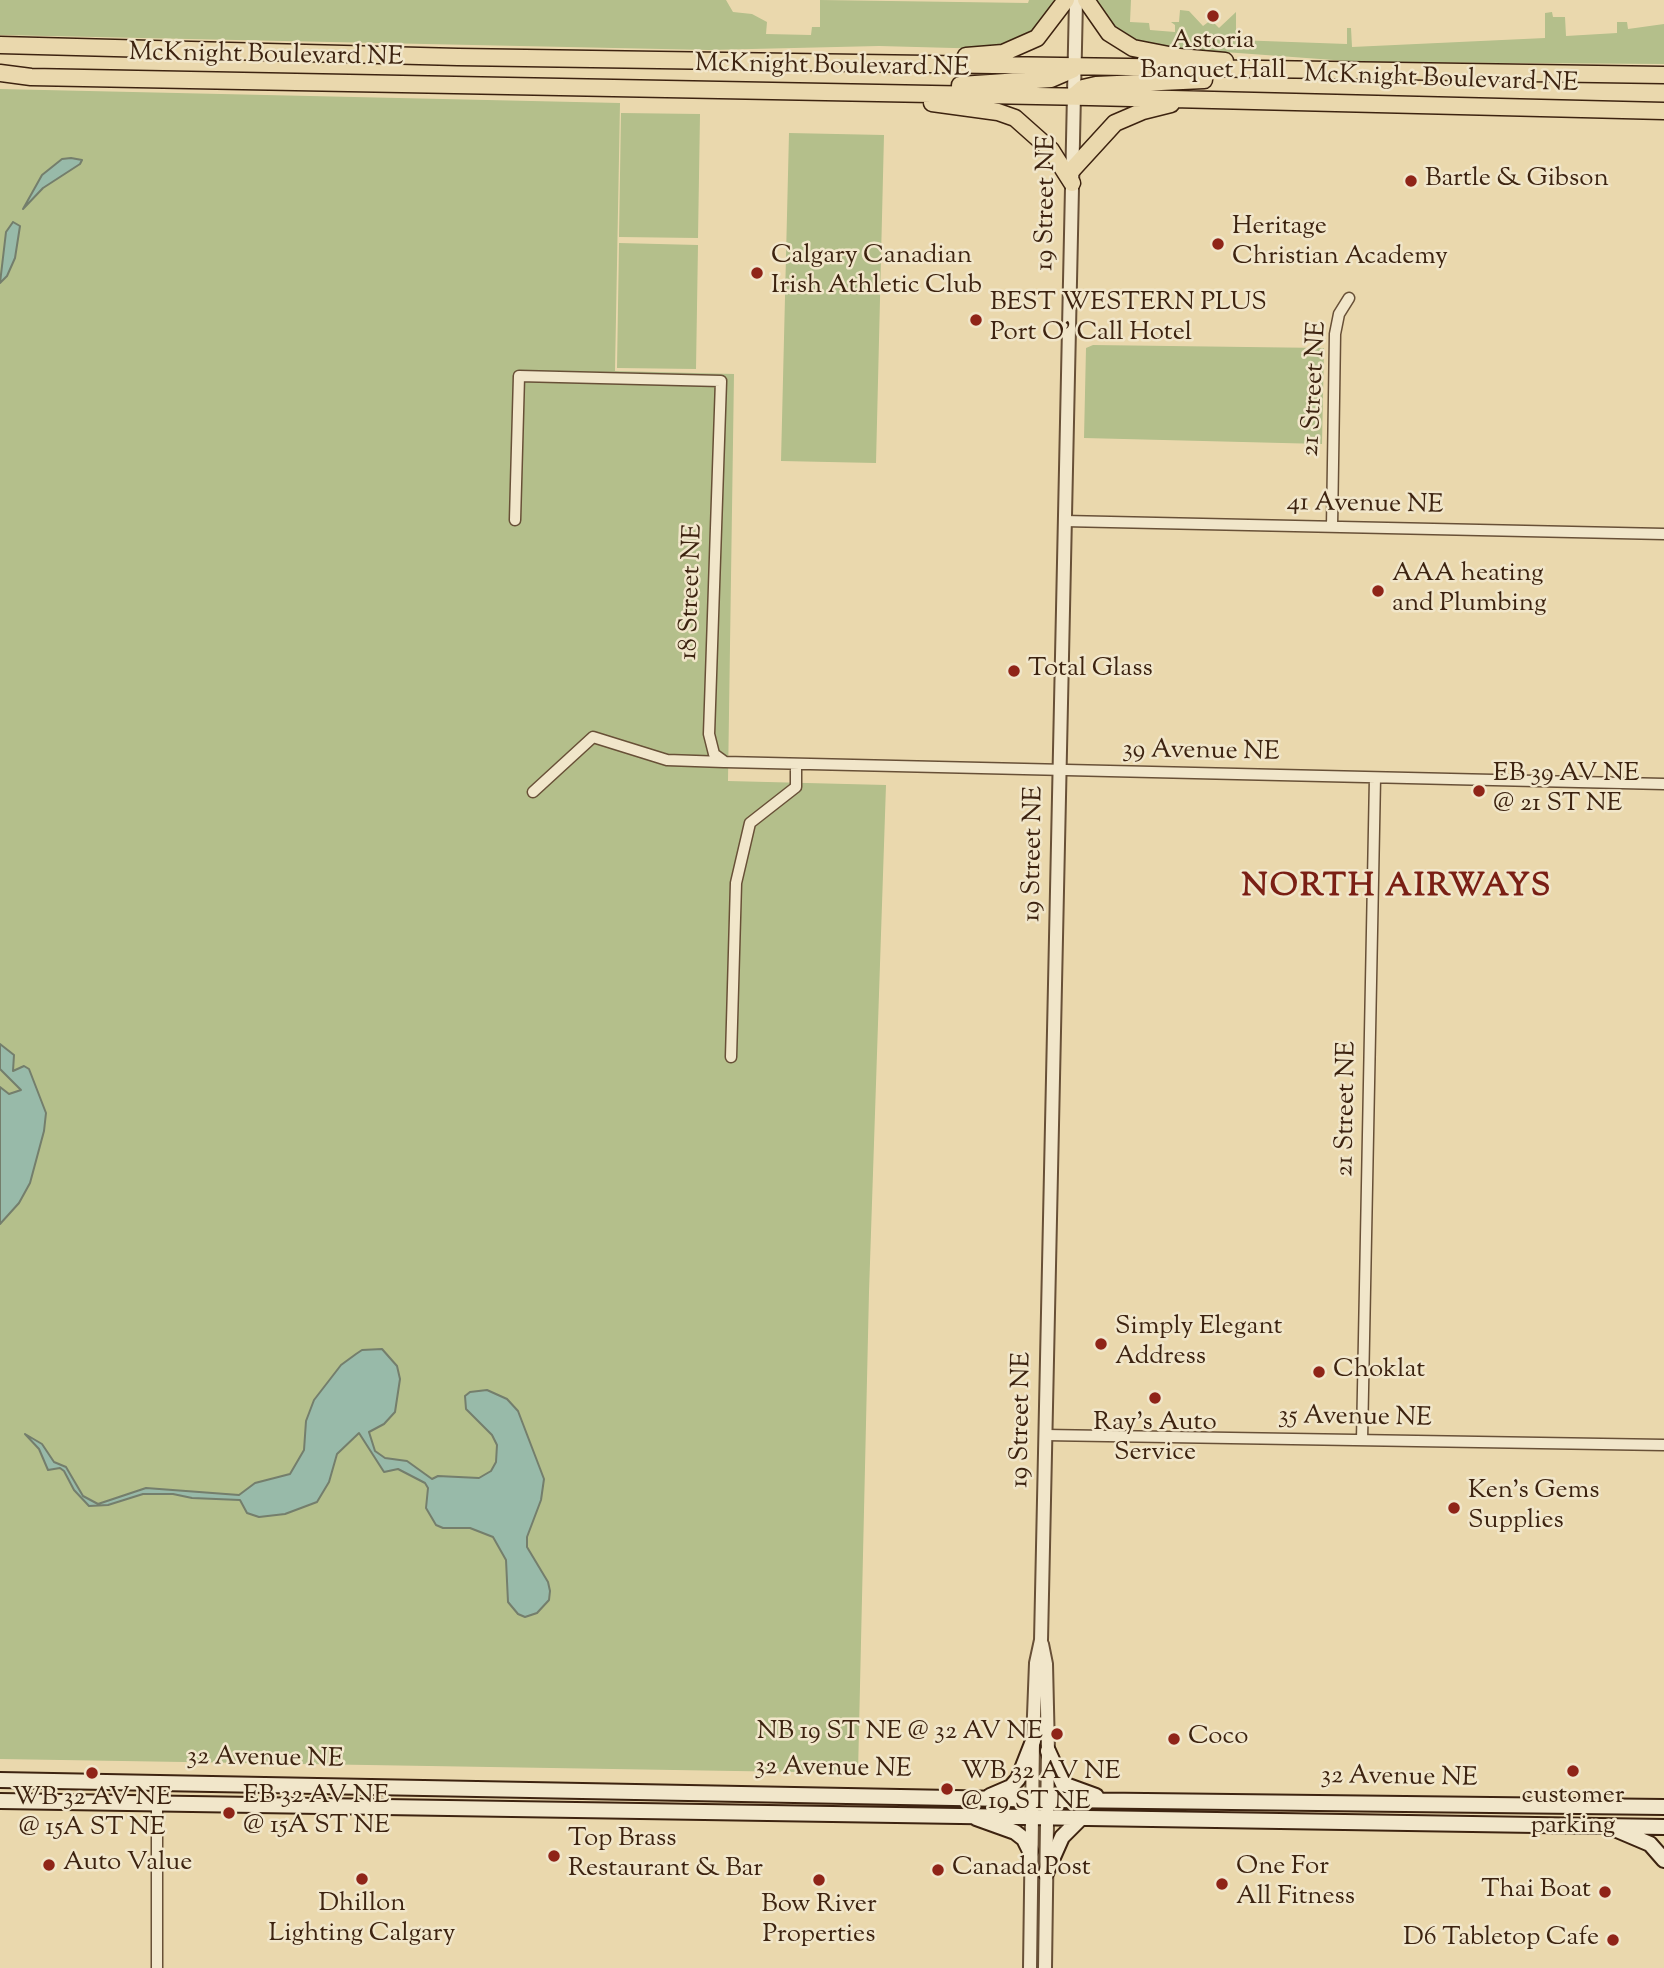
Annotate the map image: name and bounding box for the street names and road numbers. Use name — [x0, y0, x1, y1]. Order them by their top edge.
street label: McKnight Boulevard NE — [128, 39, 404, 75]
street label: McKnight Boulevard NE — [694, 50, 970, 86]
street label: McKnight Boulevard NE — [1303, 61, 1579, 101]
street label: 19 Street NE — [1031, 135, 1065, 271]
street label: 21 Street NE — [1297, 320, 1335, 458]
street label: 41 Avenue NE — [1287, 489, 1443, 523]
street label: 18 Street NE — [675, 523, 711, 661]
street label: 39 Avenue NE — [1122, 736, 1280, 770]
street label: 19 Street NE — [1018, 786, 1052, 922]
street label: 21 Street NE — [1331, 1041, 1365, 1177]
street label: 19 Street NE — [1006, 1352, 1040, 1488]
street label: 35 Avenue NE — [1278, 1402, 1432, 1436]
street label: 32 Avenue NE — [186, 1743, 344, 1777]
street label: 32 Avenue NE — [754, 1753, 912, 1787]
street label: 32 Avenue NE — [1320, 1762, 1478, 1796]

